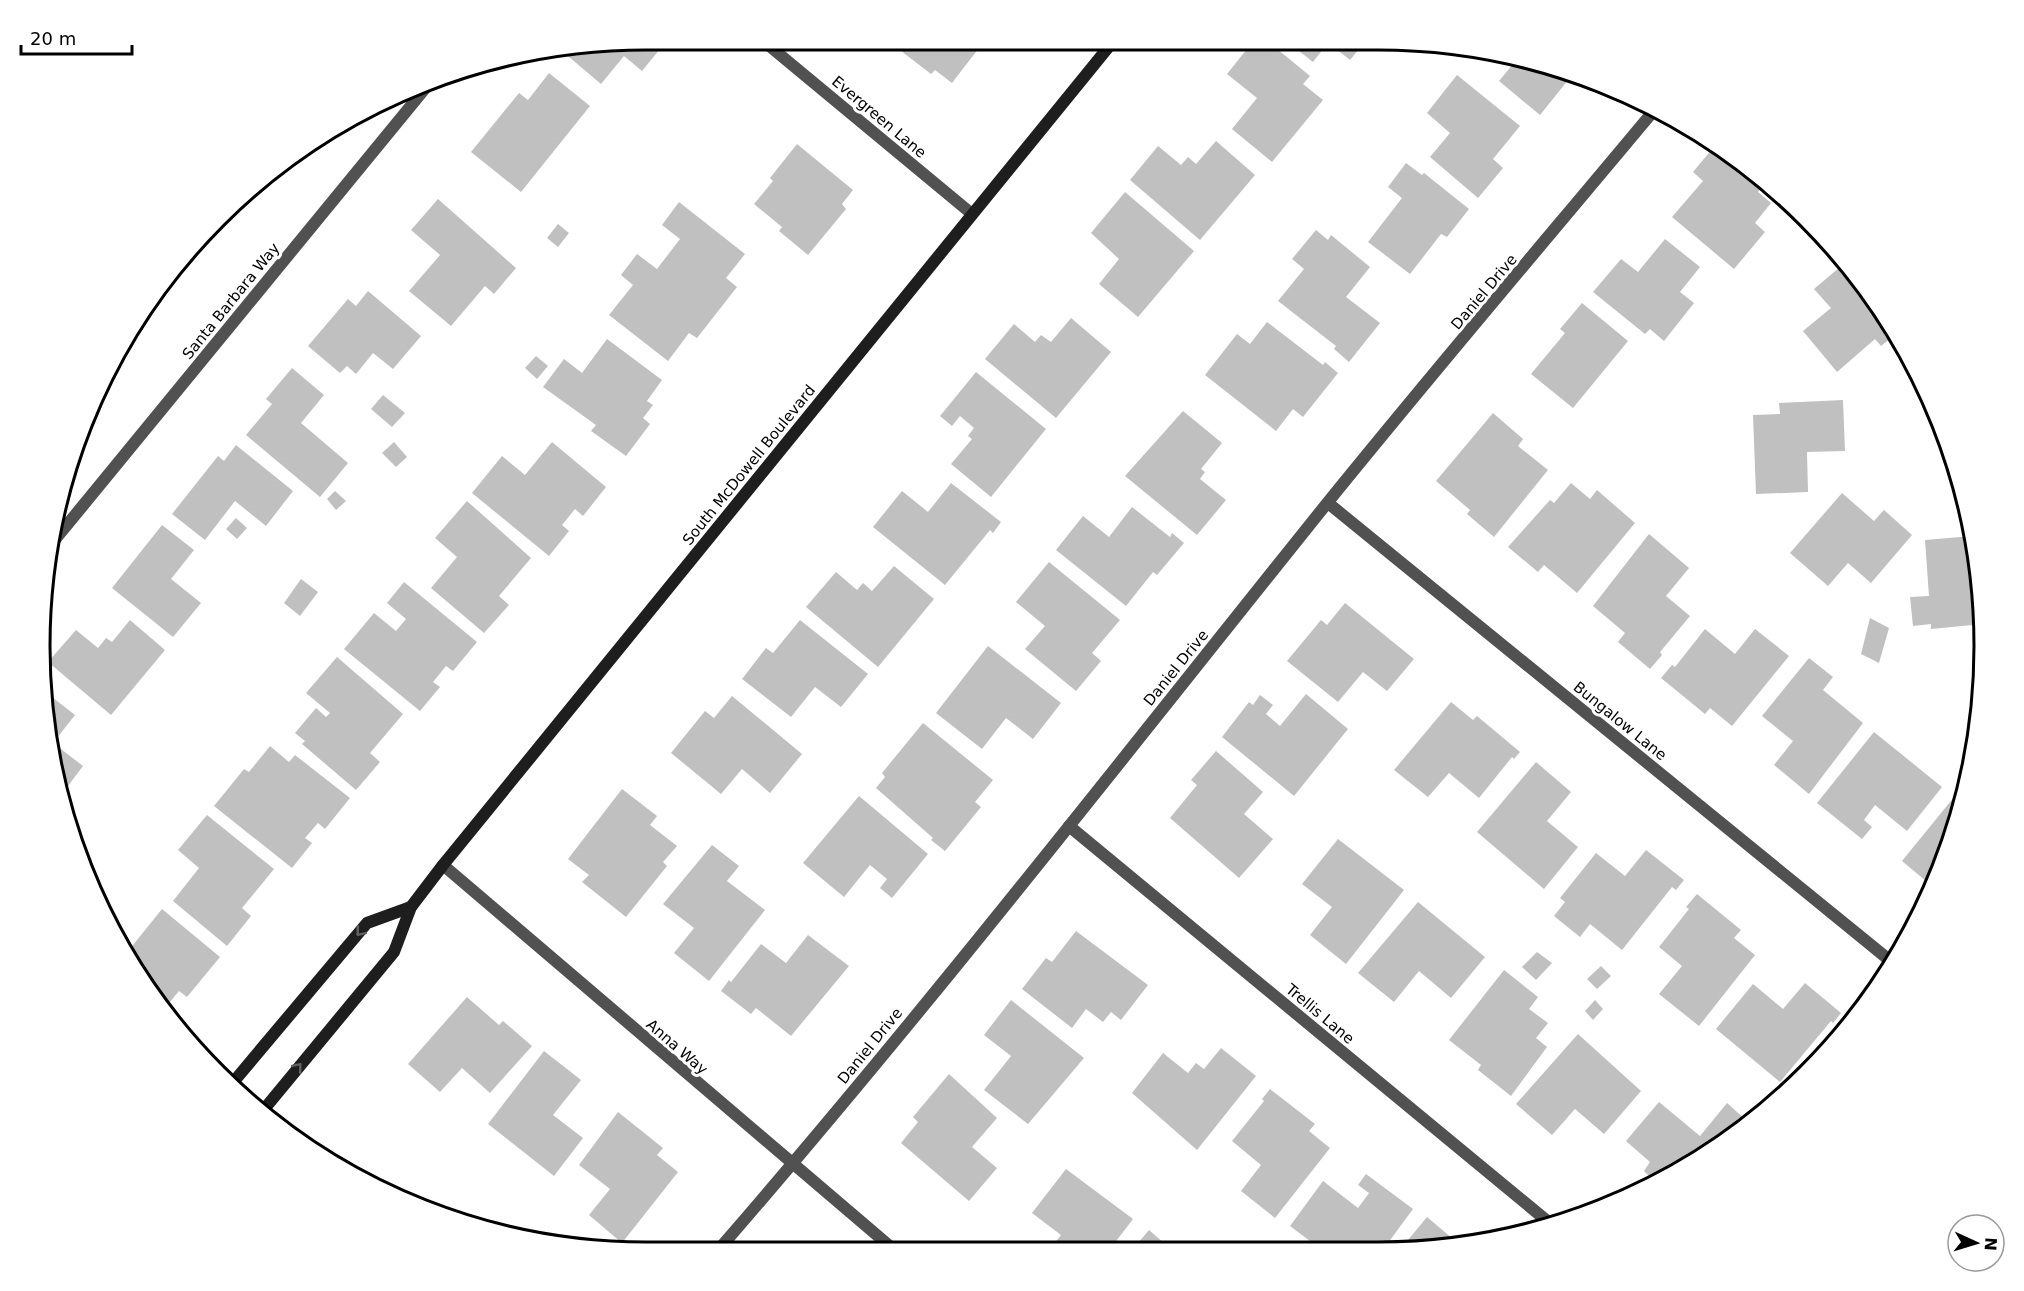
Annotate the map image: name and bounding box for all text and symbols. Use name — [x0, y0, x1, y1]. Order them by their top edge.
scale bar — [21, 18, 132, 56]
text: 20 m — [30, 28, 76, 49]
street label: Evergreen Lane — [828, 72, 930, 162]
street label: Santa Barbara Way — [179, 239, 284, 363]
street label: Daniel Drive — [1447, 251, 1521, 333]
street label: South McDowell Boulevard — [679, 381, 819, 549]
street label: Daniel Drive — [1140, 626, 1212, 710]
street label: Bungalow Lane — [1570, 678, 1670, 764]
one-way arrow — [356, 925, 367, 936]
street label: Trellis Lane — [1282, 980, 1358, 1048]
street label: Daniel Drive — [834, 1004, 906, 1088]
street label: Anna Way — [643, 1016, 711, 1079]
one-way arrow — [291, 1063, 302, 1074]
north arrow — [1946, 1213, 2006, 1273]
text: N — [1981, 1237, 2000, 1251]

